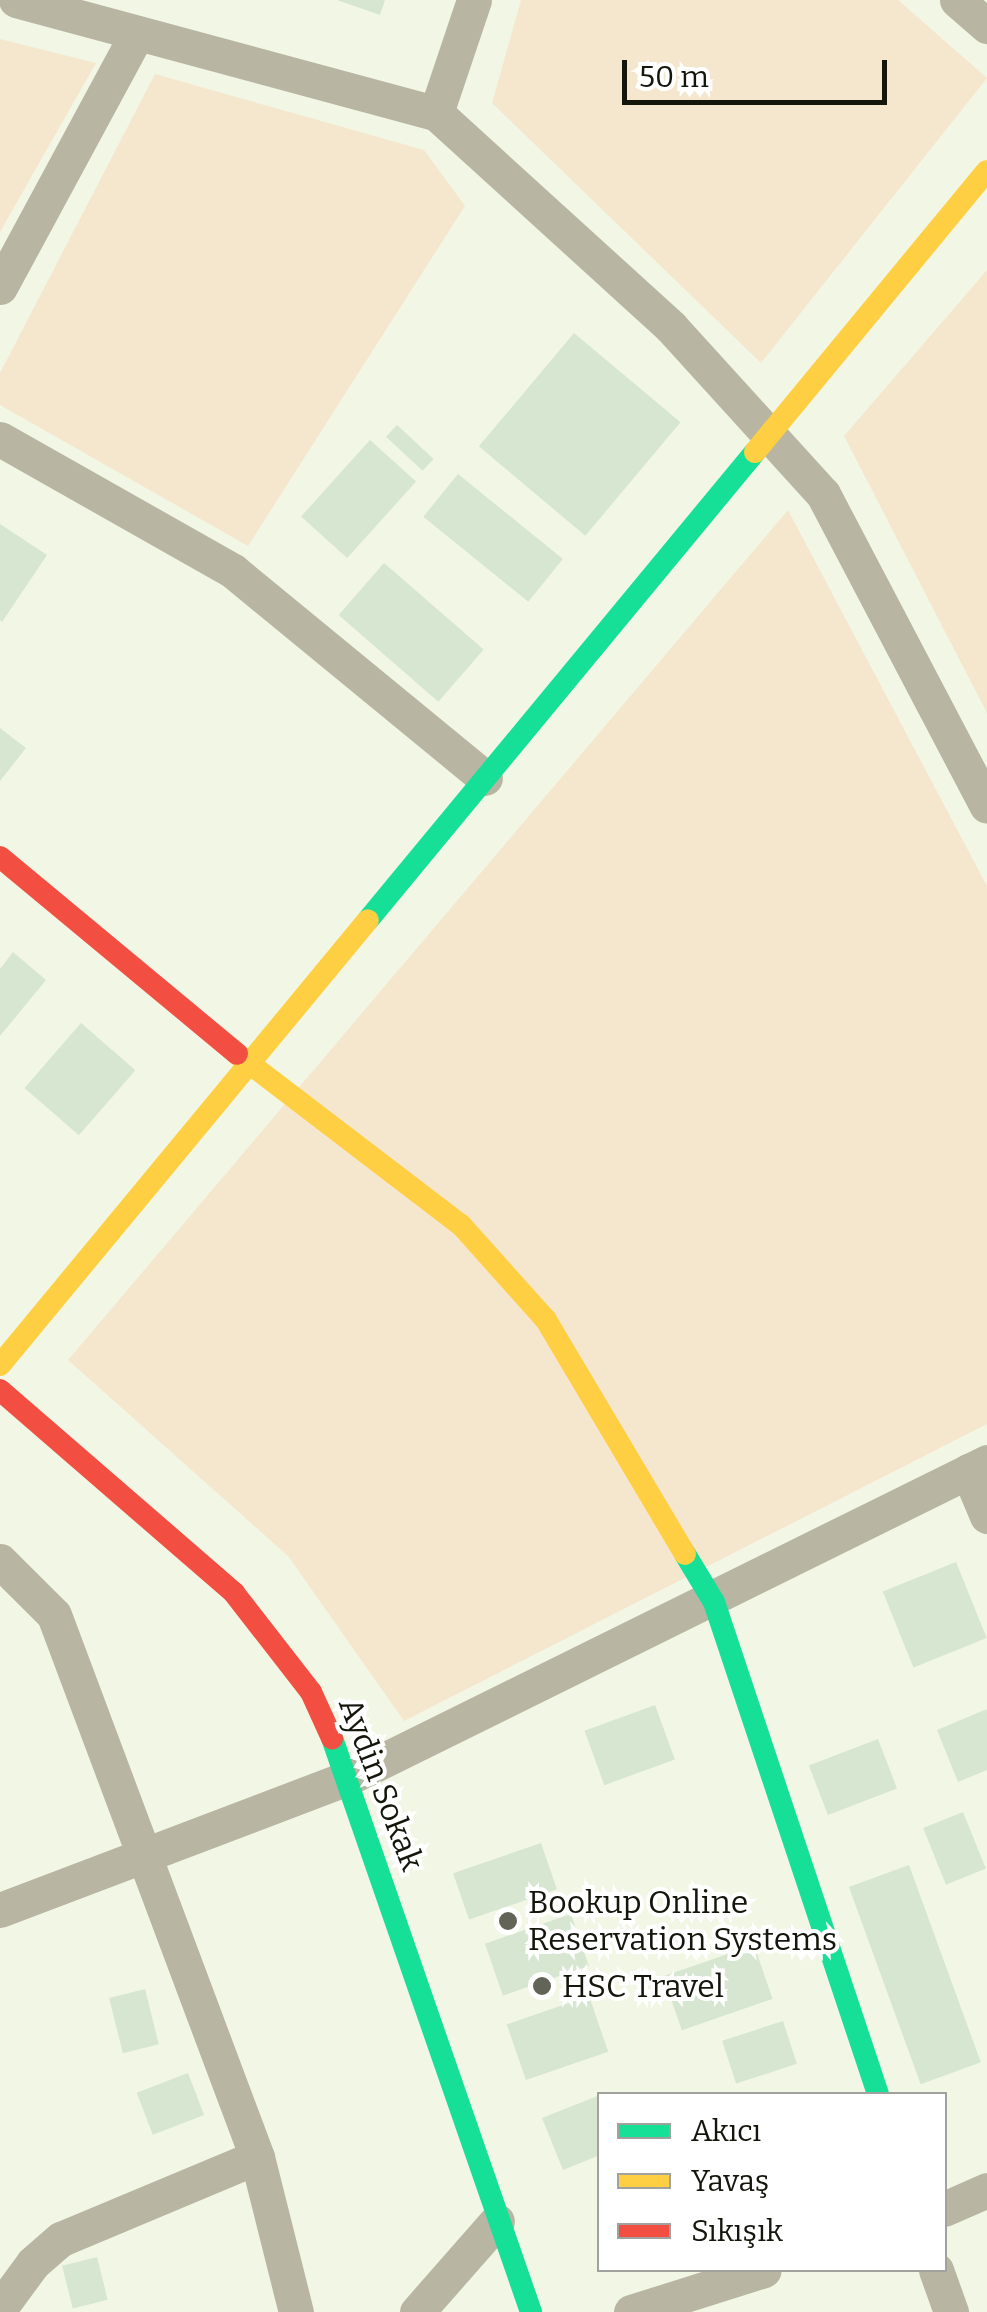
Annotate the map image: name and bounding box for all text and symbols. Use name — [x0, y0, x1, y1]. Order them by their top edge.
scale bar — [627, 40, 892, 102]
text: 50 m — [639, 59, 709, 95]
street label: Aydin Sokak — [330, 1692, 432, 1876]
place label: Bookup Online Reservation Systems — [528, 1884, 837, 1959]
marker: Bookup Online Reservation Systems — [497, 1910, 519, 1932]
place label: HSC Travel — [562, 1967, 724, 2005]
marker: HSC Travel — [531, 1975, 553, 1997]
legend — [597, 2092, 947, 2272]
text: Akıcı — [691, 2113, 761, 2149]
text: Yavaş — [691, 2163, 770, 2199]
text: Sıkışık — [691, 2213, 783, 2249]

